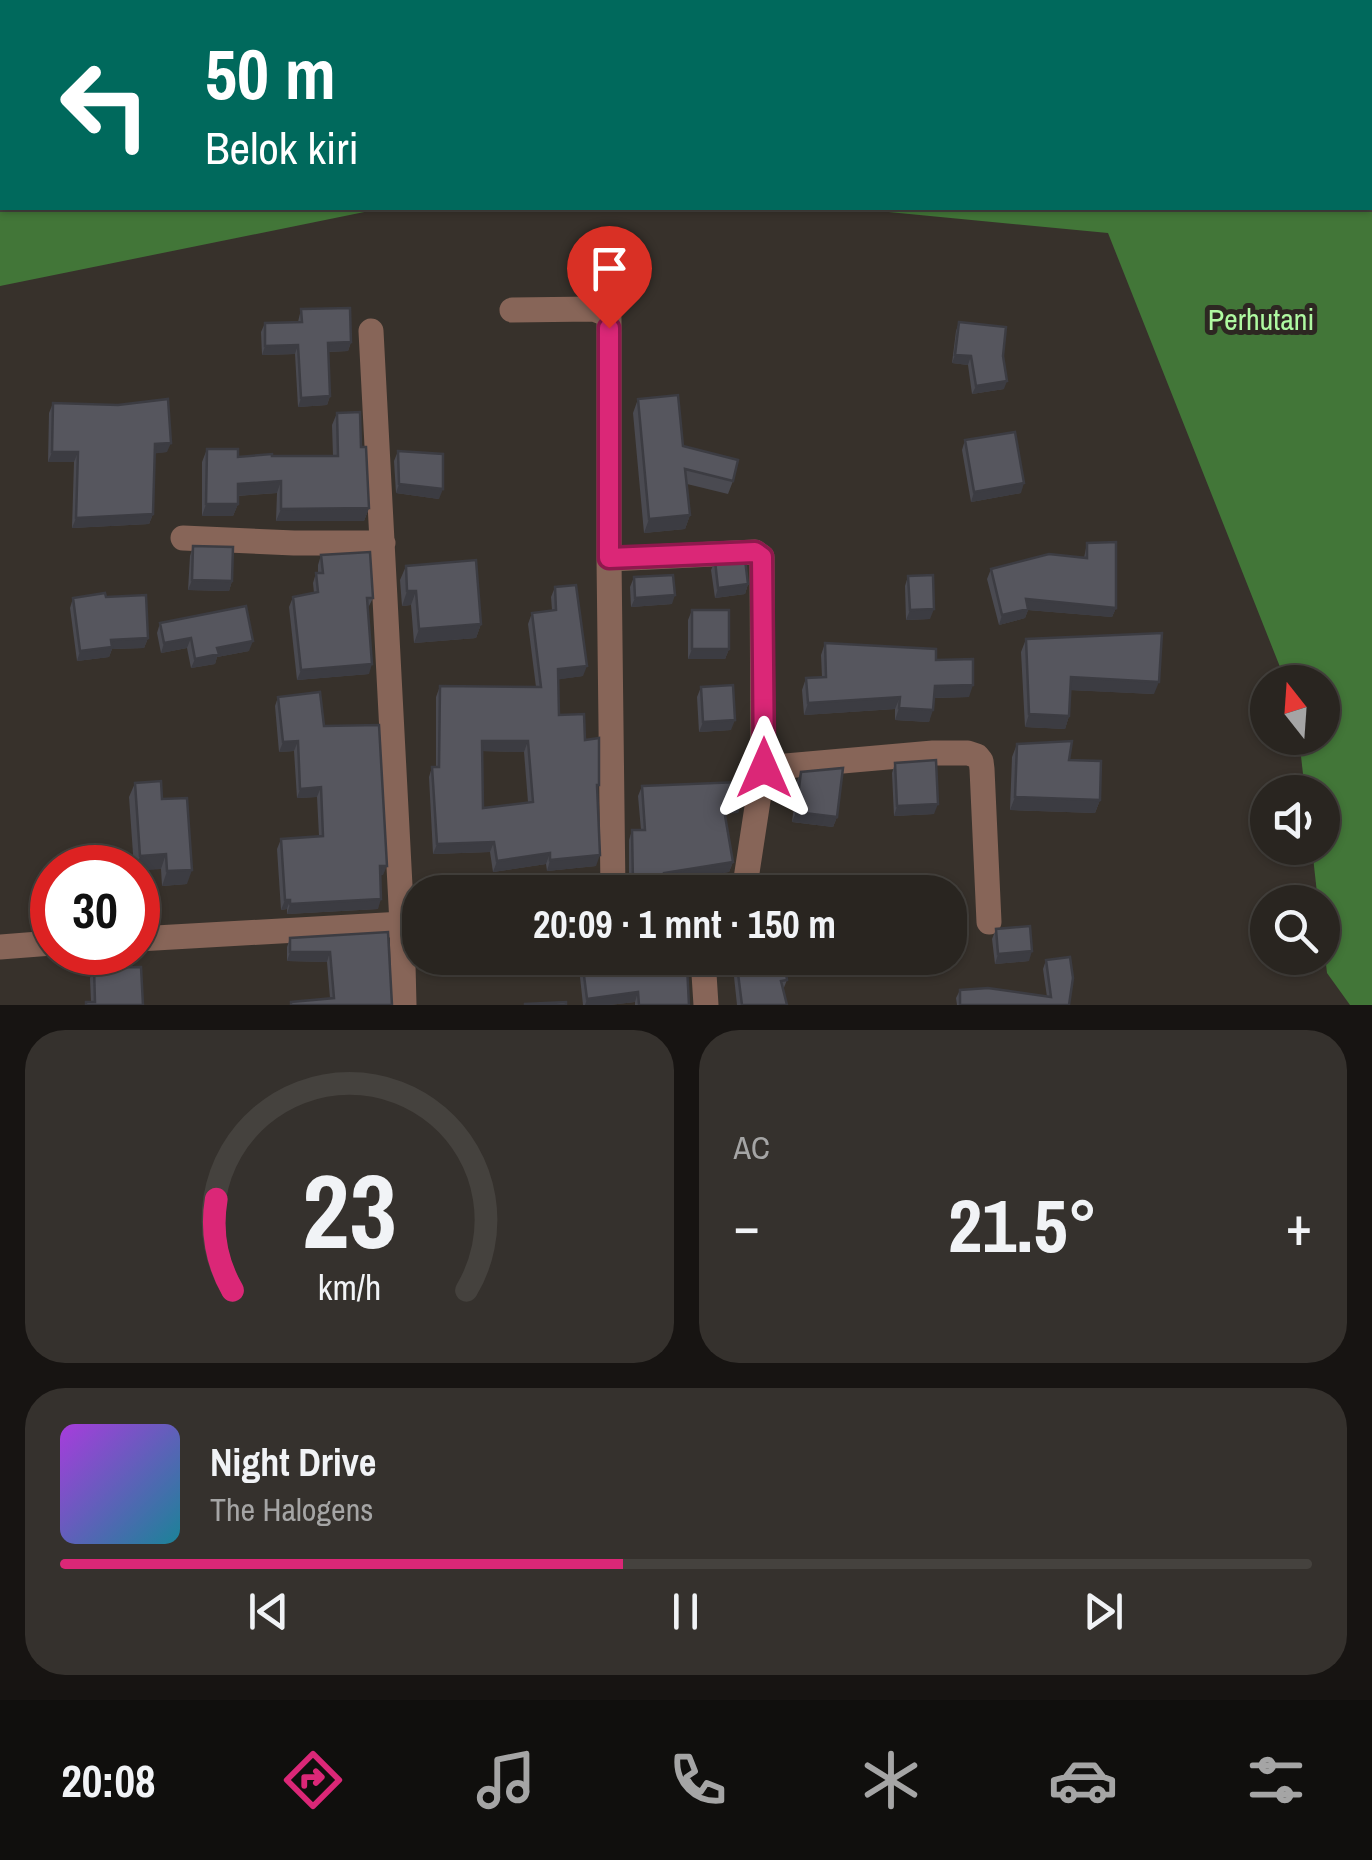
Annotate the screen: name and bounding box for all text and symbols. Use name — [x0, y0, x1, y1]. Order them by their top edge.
text: 50 m — [205, 27, 336, 121]
icon: left — [40, 40, 170, 170]
text: Belok kiri — [205, 117, 359, 178]
pin — [567, 226, 652, 329]
icon: arrive — [582, 241, 637, 296]
park label: Perhutani — [1208, 299, 1314, 339]
north arrow — [1250, 665, 1340, 755]
map controls — [1250, 665, 1340, 975]
position arrow — [712, 716, 816, 820]
button: sound — [1250, 775, 1340, 865]
speed limit sign: 30 — [30, 845, 160, 975]
button: search — [1250, 885, 1340, 975]
text: 20:09 · 1 mnt · 150 m — [533, 899, 836, 950]
text: AC — [734, 1126, 770, 1169]
text: 23 — [302, 1140, 397, 1280]
text: 21.5° — [948, 1174, 1098, 1275]
text: − — [734, 1188, 760, 1262]
text: + — [1286, 1188, 1312, 1262]
text: km/h — [317, 1263, 381, 1311]
text: Night Drive — [210, 1437, 376, 1488]
text: The Halogens — [210, 1488, 373, 1531]
icon: previous — [241, 1584, 296, 1639]
icon: pause — [658, 1584, 713, 1639]
icon: next — [1076, 1584, 1131, 1639]
icon: directions — [278, 1745, 348, 1815]
icon: music — [471, 1745, 541, 1815]
icon: phone — [663, 1745, 733, 1815]
icon: climate — [856, 1745, 926, 1815]
icon: car — [1048, 1745, 1118, 1815]
icon: filters — [1241, 1745, 1311, 1815]
text: 20:08 — [61, 1750, 156, 1811]

